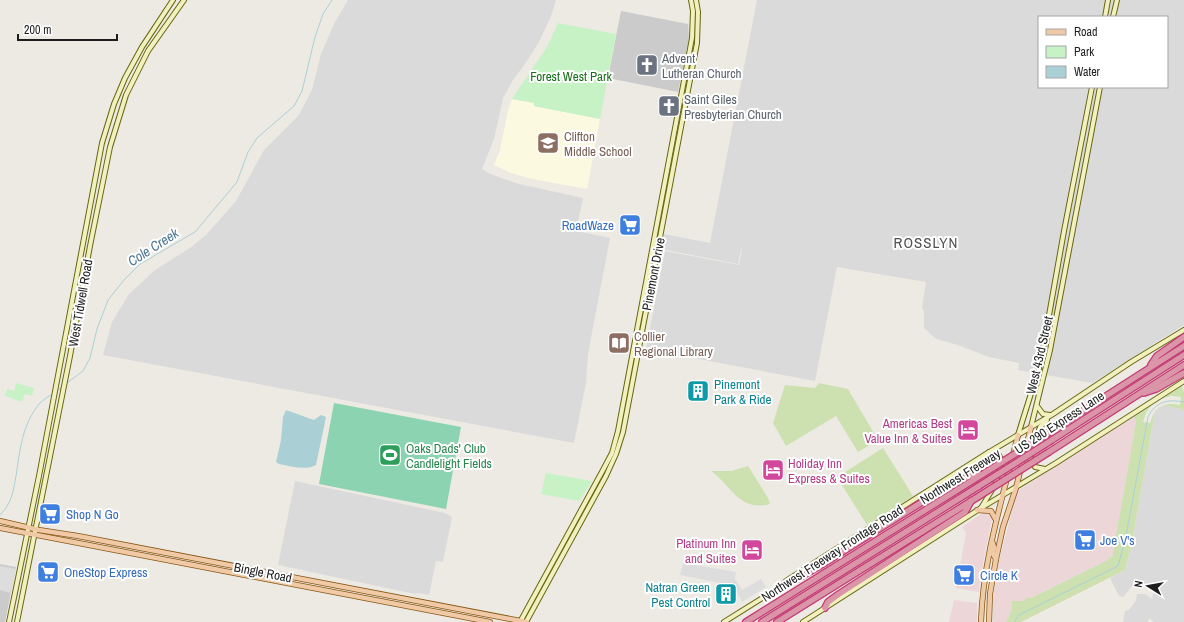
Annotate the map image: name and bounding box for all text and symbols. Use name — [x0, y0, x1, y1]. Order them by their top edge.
scale bar — [18, 16, 117, 42]
legend — [1038, 16, 1168, 88]
text: 200 m — [24, 22, 51, 38]
text: Road — [1074, 24, 1098, 40]
text: Park — [1074, 44, 1094, 60]
place label: Advent Lutheran Church — [661, 50, 741, 82]
church icon: Advent Lutheran Church — [634, 52, 660, 78]
text: Water — [1074, 64, 1101, 80]
park label: Forest West Park — [530, 68, 612, 85]
place label: Saint Giles Presbyterian Church — [684, 91, 782, 123]
church icon: Saint Giles Presbyterian Church — [656, 93, 682, 119]
place label: Clifton Middle School — [564, 128, 632, 160]
school or university icon: Clifton Middle School — [535, 130, 561, 156]
supermarket icon: RoadWaze — [617, 212, 643, 238]
place label: RoadWaze — [562, 217, 614, 234]
water label: Cole Creek — [124, 223, 183, 270]
district label: ROSSLYN — [894, 232, 958, 253]
street label: Pinemont Drive — [638, 236, 669, 312]
street label: West Tidwell Road — [64, 258, 97, 348]
street label: West 43rd Street — [1022, 314, 1057, 396]
place label: Collier Regional Library — [634, 328, 713, 360]
library icon: Collier Regional Library — [606, 330, 632, 356]
place label: Pinemont Park & Ride — [714, 376, 772, 408]
building icon: Pinemont Park & Ride — [685, 378, 711, 404]
street label: US 290 Express Lane — [1011, 387, 1107, 458]
place label: Americas Best Value Inn & Suites — [864, 415, 952, 447]
hotel icon: Americas Best Value Inn & Suites — [955, 417, 981, 443]
place label: Oaks Dads' Club Candlelight Fields — [406, 440, 492, 472]
sports icon: Oaks Dads' Club Candlelight Fields — [377, 442, 403, 468]
street label: Northwest Freeway — [917, 445, 1004, 508]
place label: Holiday Inn Express & Suites — [788, 455, 870, 487]
hotel icon: Holiday Inn Express & Suites — [760, 457, 786, 483]
supermarket icon: Shop N Go — [37, 501, 63, 527]
street label: Northwest Freeway Frontage Road — [758, 501, 907, 606]
place label: Shop N Go — [66, 506, 119, 523]
supermarket icon: Joe V's — [1072, 527, 1098, 553]
place label: Joe V's — [1100, 532, 1135, 549]
place label: Platinum Inn and Suites — [676, 535, 736, 567]
hotel icon: Platinum Inn and Suites — [739, 537, 765, 563]
supermarket icon: OneStop Express — [35, 559, 61, 585]
street label: Bingle Road — [232, 559, 293, 586]
supermarket icon: Circle K — [951, 562, 977, 588]
place label: OneStop Express — [64, 564, 148, 581]
north arrow — [1128, 566, 1168, 606]
place label: Circle K — [980, 567, 1018, 584]
place label: Natran Green Pest Control — [645, 579, 710, 611]
text: N — [1131, 580, 1146, 589]
building icon: Natran Green Pest Control — [713, 581, 739, 607]

